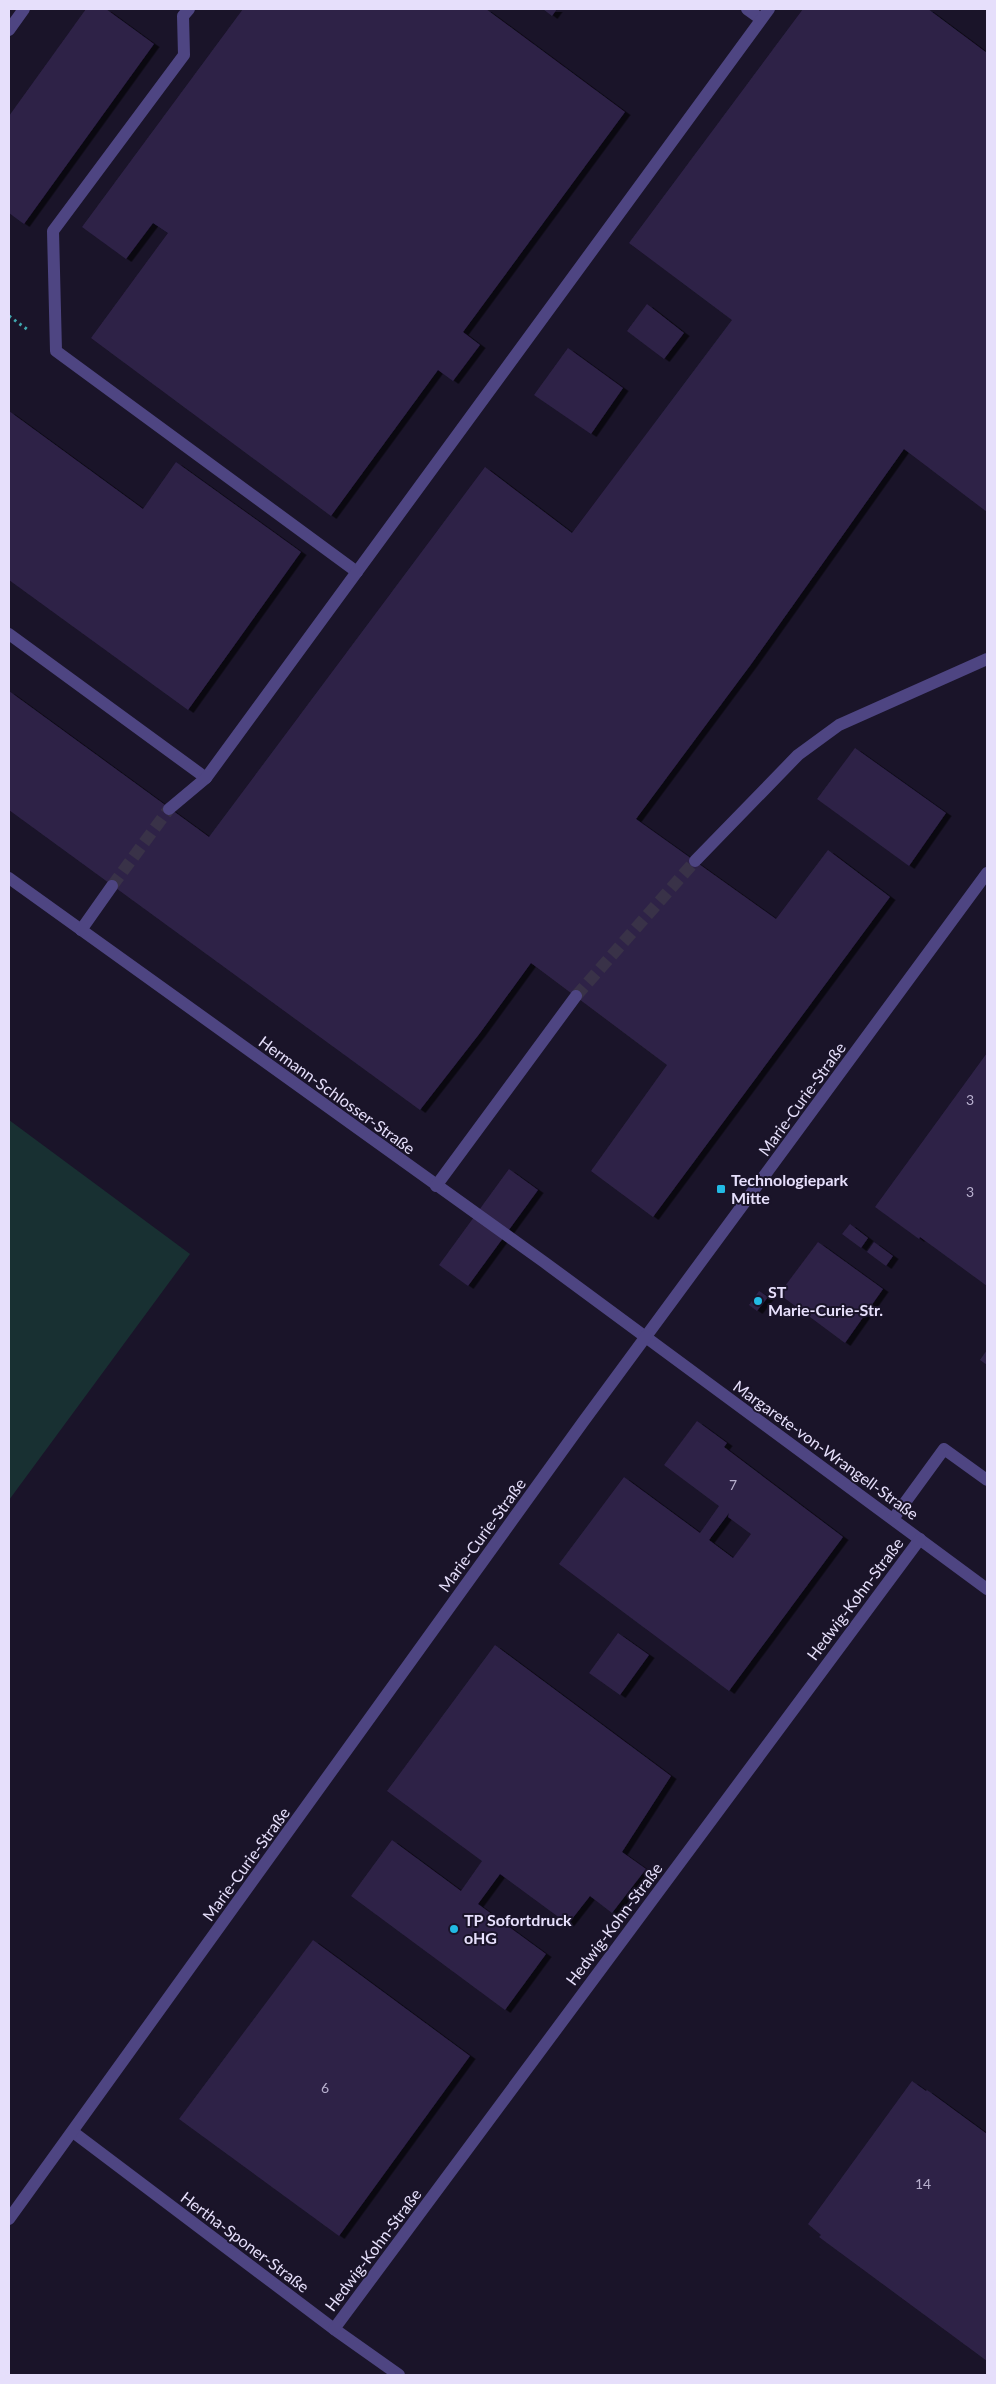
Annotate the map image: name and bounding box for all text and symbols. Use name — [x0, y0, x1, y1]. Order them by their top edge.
street label: Hermann-Schlosser-Straße — [256, 1032, 419, 1158]
street label: Marie-Curie-Straße — [754, 1038, 849, 1159]
house number: 3 — [966, 1091, 974, 1108]
place label: Technologiepark Mitte — [731, 1170, 849, 1207]
marker: Technologiepark Mitte — [715, 1183, 727, 1195]
house number: 3 — [966, 1183, 974, 1200]
place label: ST Marie-Curie-Str. — [768, 1282, 883, 1319]
marker: ST Marie-Curie-Str. — [752, 1295, 764, 1307]
street label: Margarete-von-Wrangell-Straße — [730, 1376, 923, 1523]
street label: Marie-Curie-Straße — [434, 1474, 529, 1595]
house number: 7 — [729, 1476, 737, 1493]
street label: Hedwig-Kohn-Straße — [802, 1534, 907, 1664]
street label: Marie-Curie-Straße — [198, 1803, 293, 1924]
street label: Hedwig-Kohn-Straße — [561, 1859, 666, 1989]
place label: TP Sofortdruck oHG — [464, 1910, 572, 1947]
marker: TP Sofortdruck oHG — [448, 1923, 460, 1935]
house number: 6 — [321, 2079, 329, 2096]
house number: 14 — [915, 2175, 931, 2192]
street label: Hedwig-Kohn-Straße — [320, 2185, 425, 2315]
street label: Hertha-Sponer-Straße — [177, 2187, 313, 2296]

